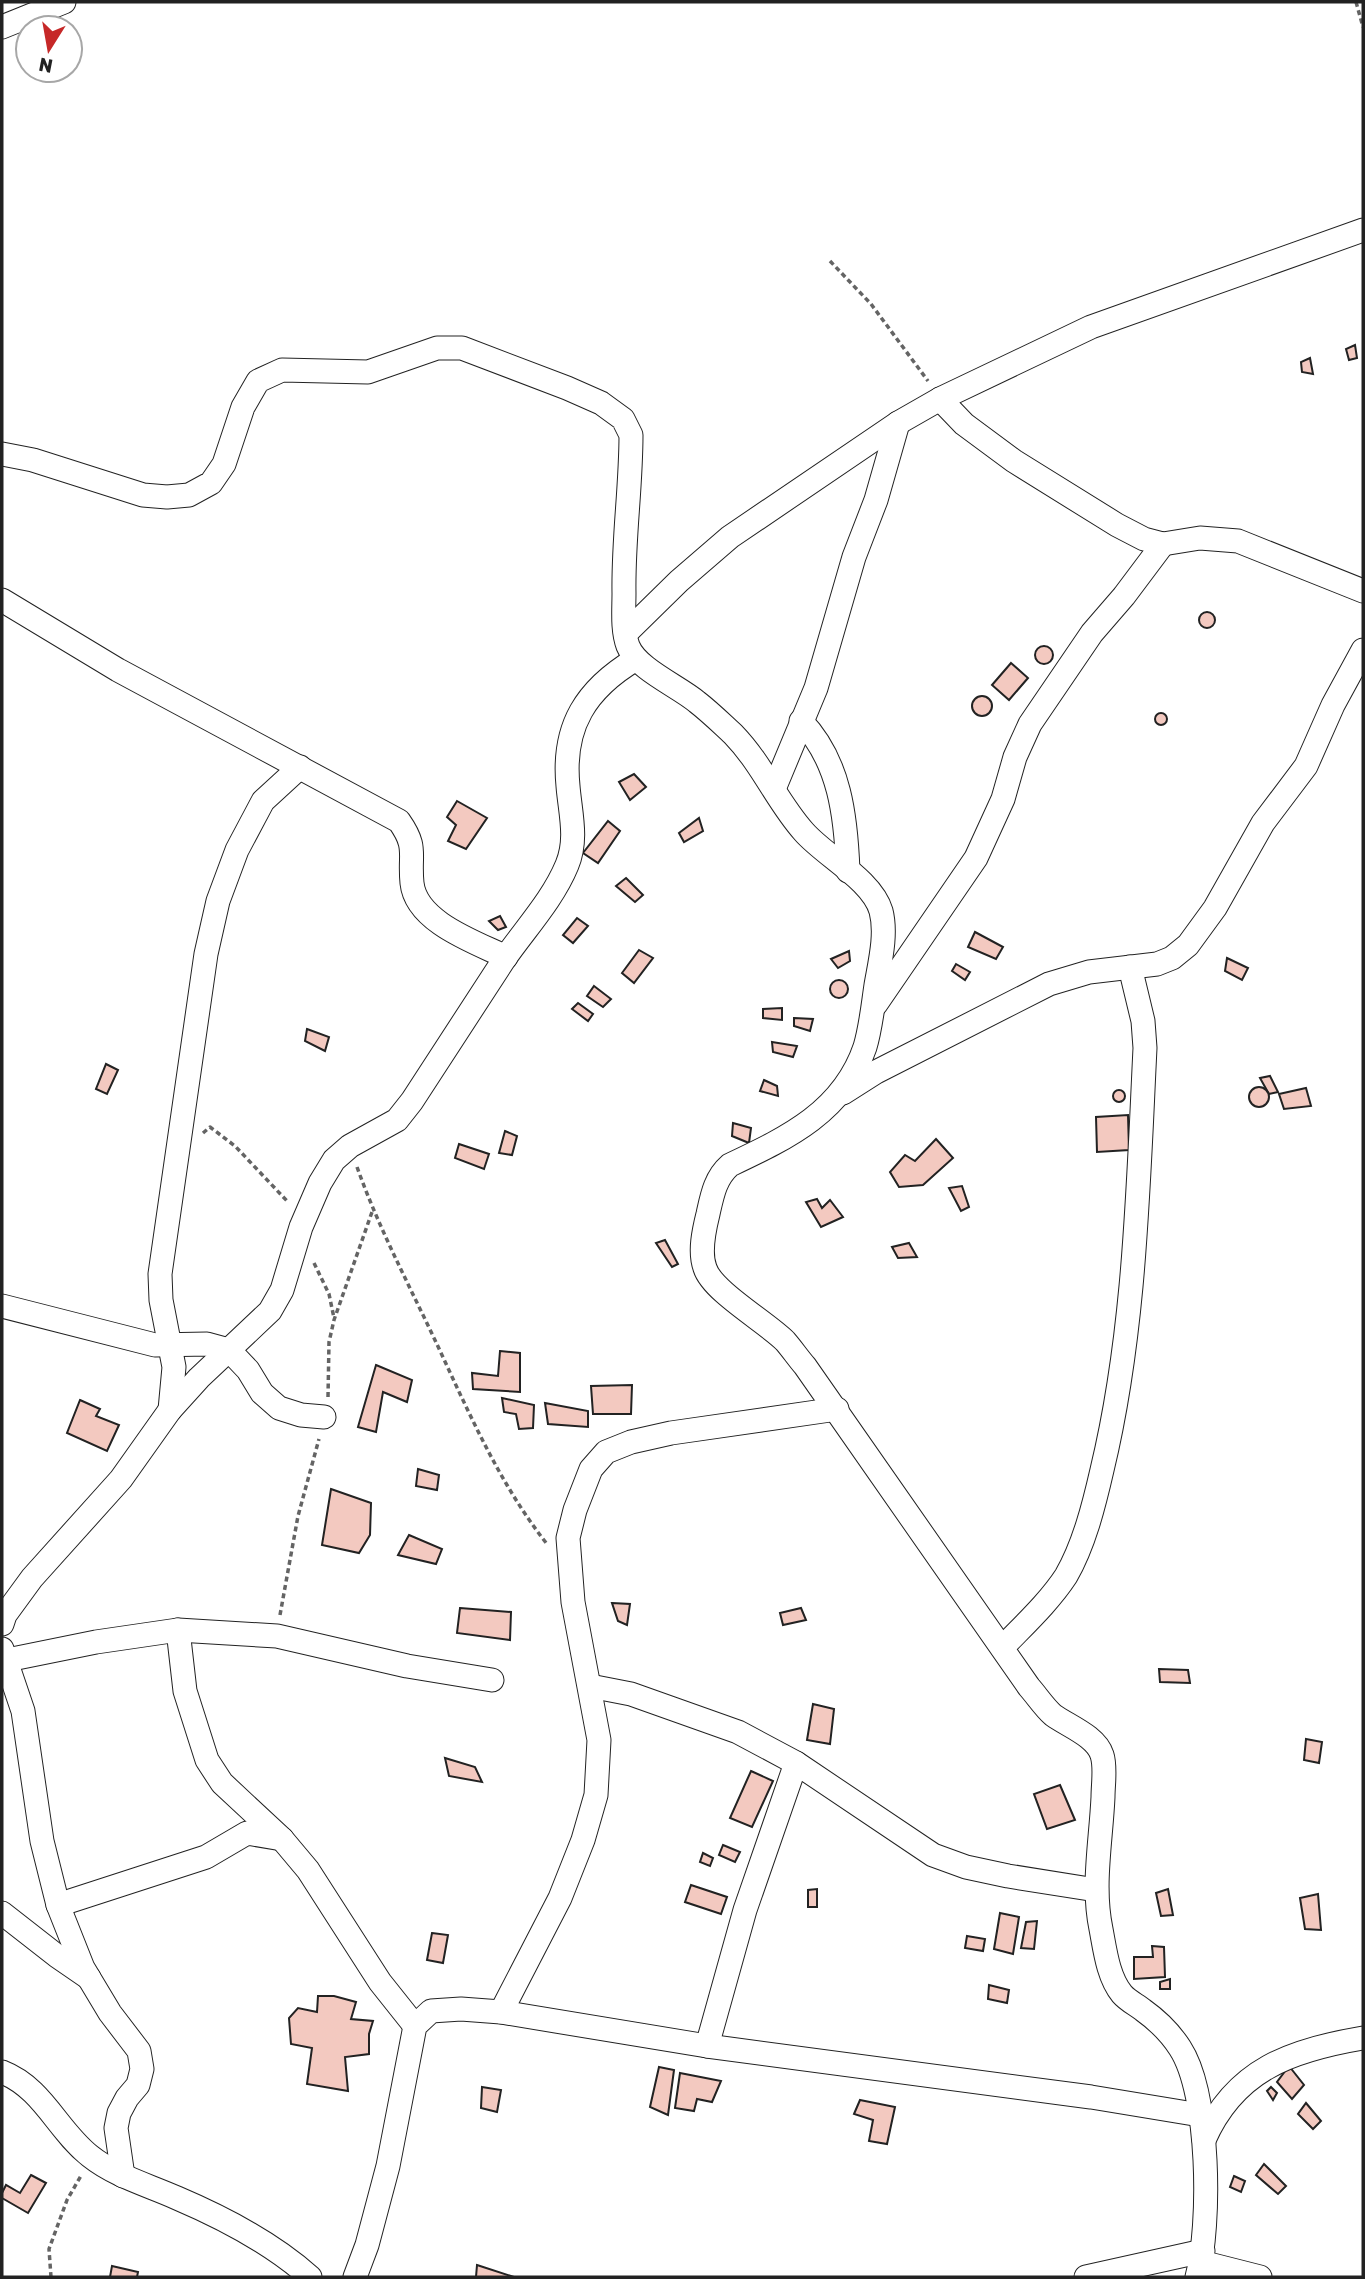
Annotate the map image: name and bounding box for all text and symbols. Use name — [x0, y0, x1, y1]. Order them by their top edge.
north arrow — [14, 14, 84, 84]
text: N — [37, 53, 55, 78]

